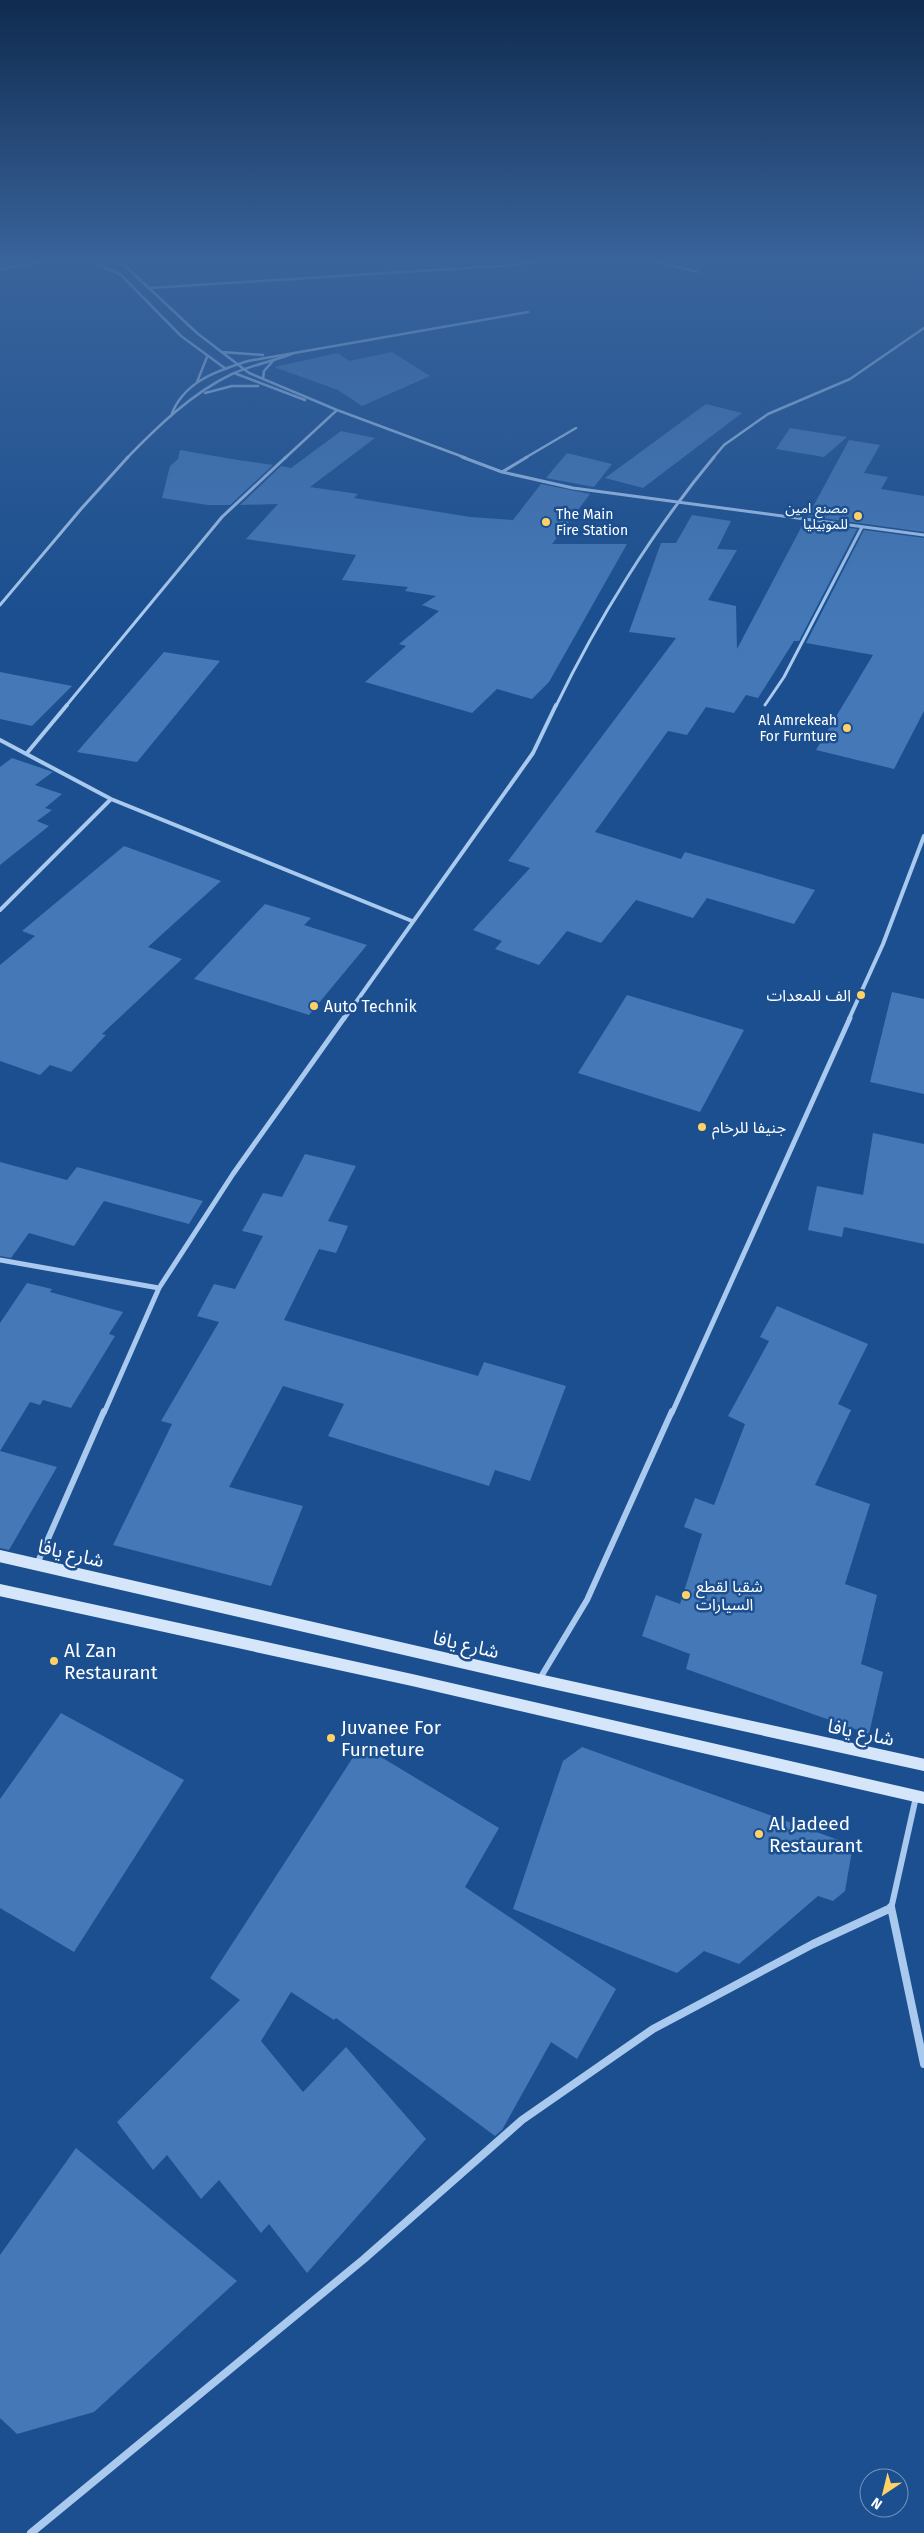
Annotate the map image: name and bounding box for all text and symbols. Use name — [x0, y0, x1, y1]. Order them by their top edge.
place label: مصنع امين للموبيليا — [785, 500, 848, 533]
place label: The Main Fire Station — [556, 506, 628, 539]
marker: مصنع امين للموبيليا — [852, 510, 864, 522]
marker: The Main Fire Station — [540, 516, 552, 528]
place label: Al Amrekeah For Furnture — [758, 712, 837, 745]
marker: Al Amrekeah For Furnture — [841, 722, 853, 734]
place label: الف للمعدات — [766, 986, 851, 1005]
marker: الف للمعدات — [855, 989, 867, 1001]
place label: Auto Technik — [324, 997, 418, 1016]
marker: Auto Technik — [308, 1000, 320, 1012]
place label: جنيفا للرخام — [712, 1118, 786, 1140]
marker: جنيفا للرخام — [696, 1121, 708, 1133]
street label: شارع يافا — [35, 1535, 106, 1574]
place label: شقبا لقطع السيارات — [696, 1577, 763, 1614]
marker: شقبا لقطع السيارات — [680, 1589, 692, 1601]
street label: شارع يافا — [430, 1626, 501, 1665]
place label: Al Zan Restaurant — [64, 1639, 158, 1684]
marker: Al Zan Restaurant — [48, 1655, 60, 1667]
street label: شارع يافا — [825, 1714, 896, 1753]
place label: Juvanee For Furneture — [341, 1716, 442, 1761]
marker: Juvanee For Furneture — [325, 1732, 337, 1744]
place label: Al Jadeed Restaurant — [769, 1812, 863, 1857]
marker: Al Jadeed Restaurant — [753, 1828, 765, 1840]
north arrow — [859, 2468, 909, 2518]
text: N — [868, 2494, 886, 2513]

